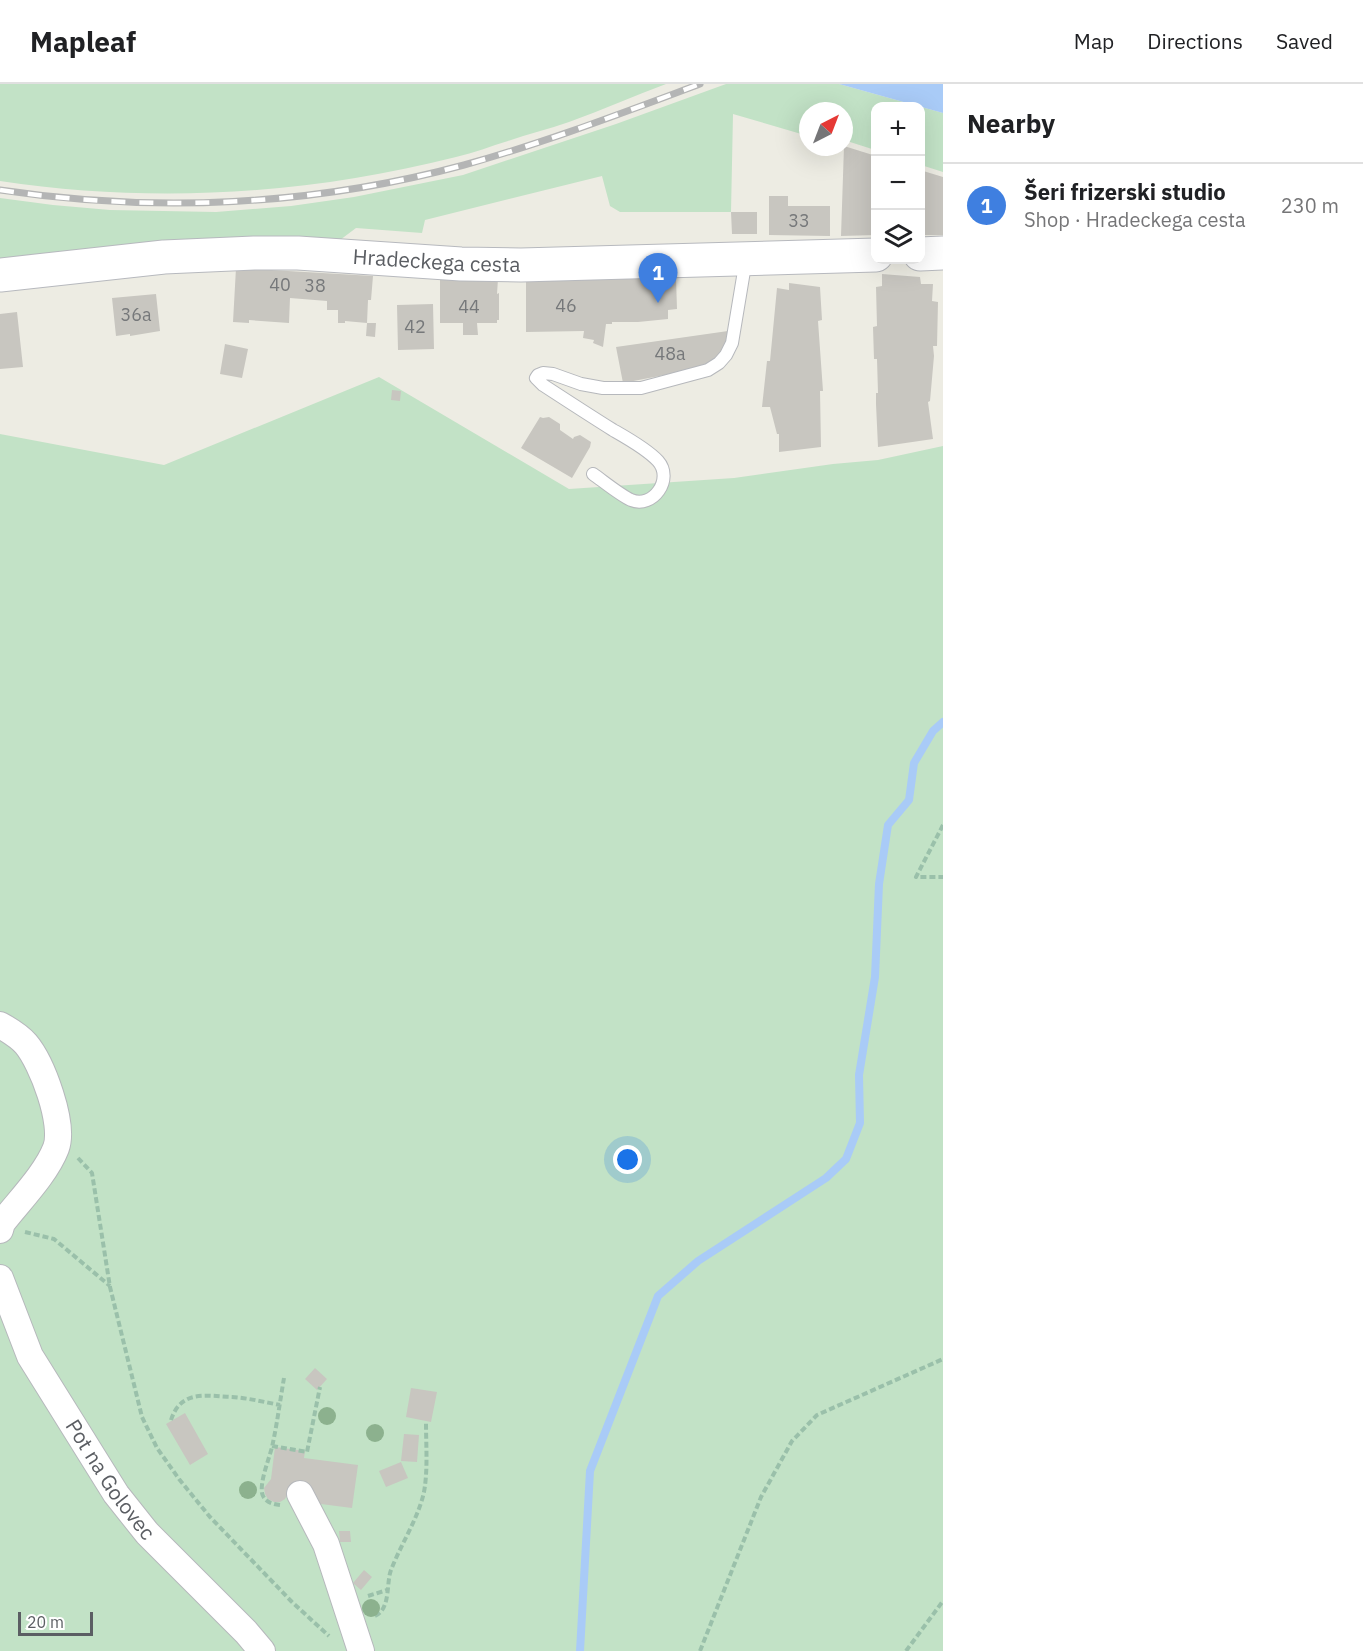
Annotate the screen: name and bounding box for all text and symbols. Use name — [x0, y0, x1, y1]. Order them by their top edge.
text: Mapleaf — [30, 23, 136, 60]
text: Map — [1074, 27, 1114, 55]
text: Directions — [1147, 27, 1243, 55]
text: Saved — [1276, 27, 1333, 55]
north arrow — [799, 102, 853, 156]
map controls — [871, 102, 925, 264]
button: + — [871, 102, 925, 156]
text: Nearby — [967, 106, 1055, 140]
button: − — [871, 156, 925, 210]
text: Šeri frizerski studio — [1024, 177, 1226, 206]
text: 1 — [981, 192, 993, 219]
text: 230 m — [1281, 192, 1339, 219]
text: Shop · Hradeckega cesta — [1024, 206, 1246, 233]
house number: 33 — [788, 209, 810, 232]
button: layers — [871, 210, 925, 264]
street label: Hradeckega cesta — [352, 242, 521, 278]
pin: 1 — [638, 254, 678, 303]
house number: 40 — [269, 273, 291, 296]
house number: 38 — [304, 274, 326, 297]
house number: 46 — [555, 294, 577, 317]
house number: 44 — [458, 295, 480, 318]
house number: 36a — [120, 303, 152, 326]
house number: 42 — [404, 315, 426, 338]
house number: 48a — [654, 342, 686, 365]
your location — [613, 1145, 642, 1174]
street label: Pot na Golovec — [60, 1414, 162, 1545]
scale bar — [18, 1609, 93, 1636]
text: 20 m — [27, 1612, 64, 1632]

